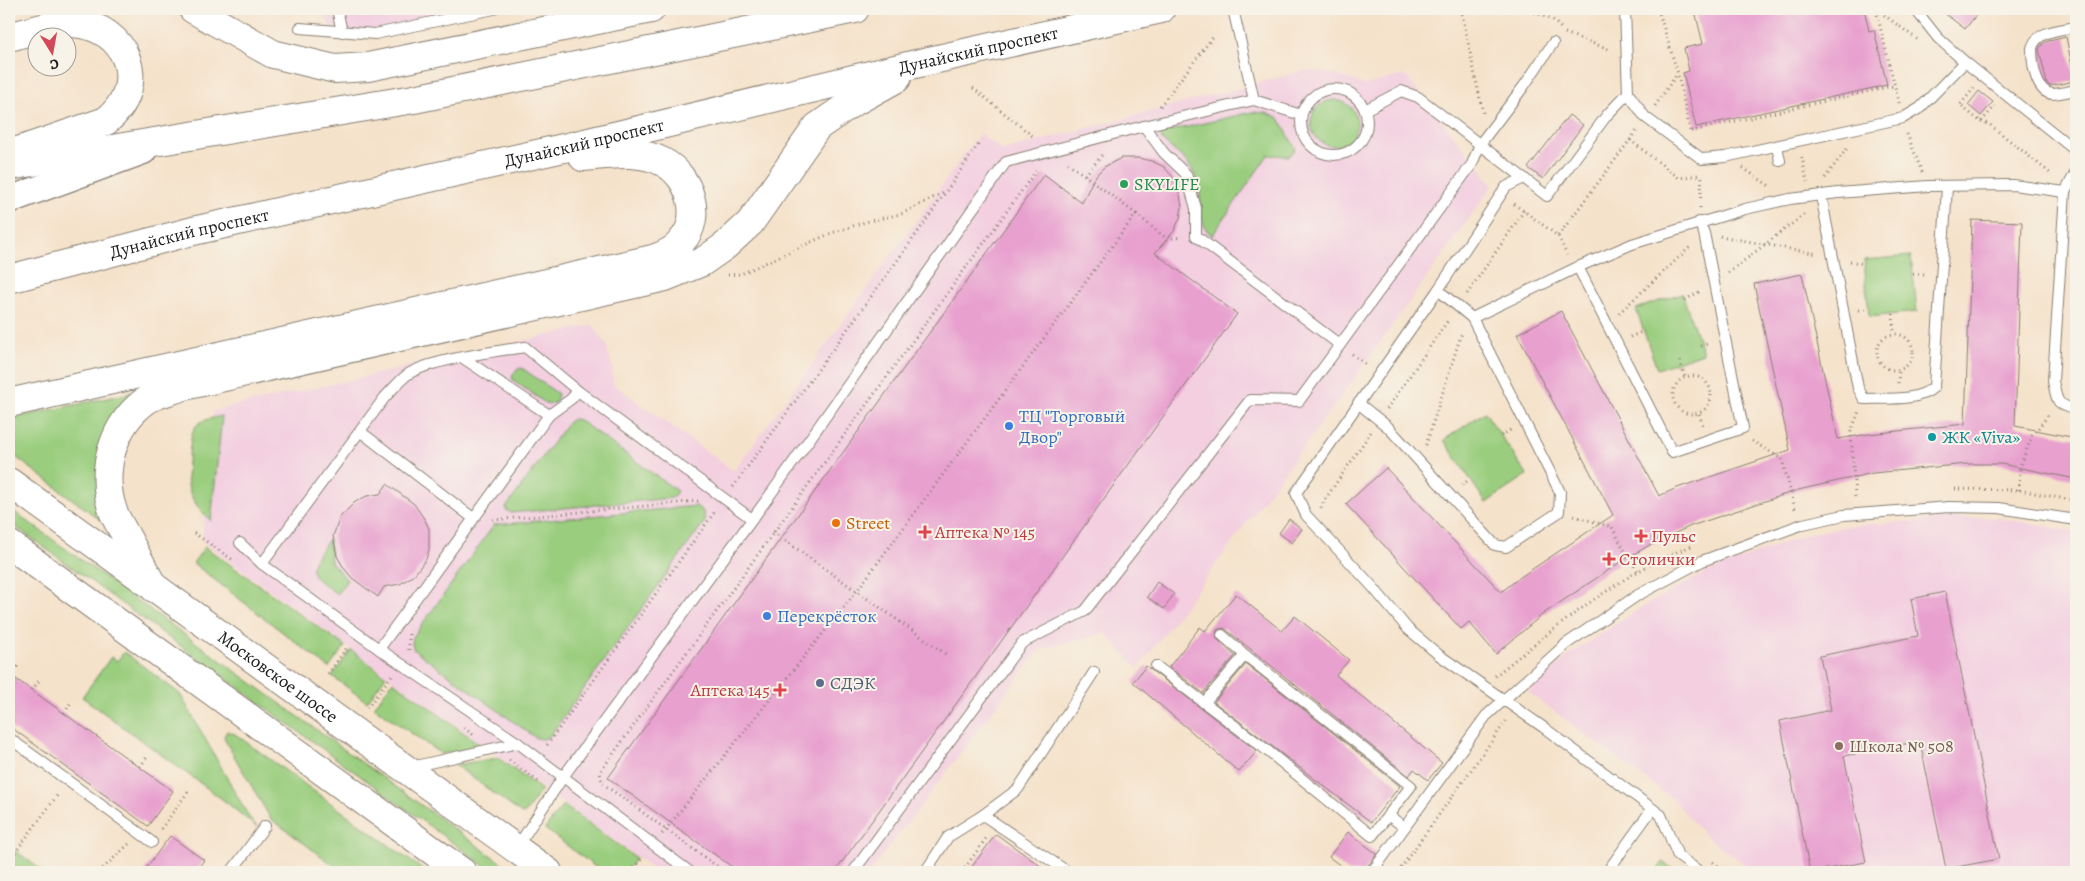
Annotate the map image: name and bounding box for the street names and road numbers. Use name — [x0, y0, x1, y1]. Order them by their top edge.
street label: Дунайский проспект — [896, 20, 1060, 80]
street label: Дунайский проспект — [502, 113, 666, 173]
street label: Дунайский проспект — [107, 202, 271, 264]
street label: Московское шоссе — [213, 625, 343, 728]

